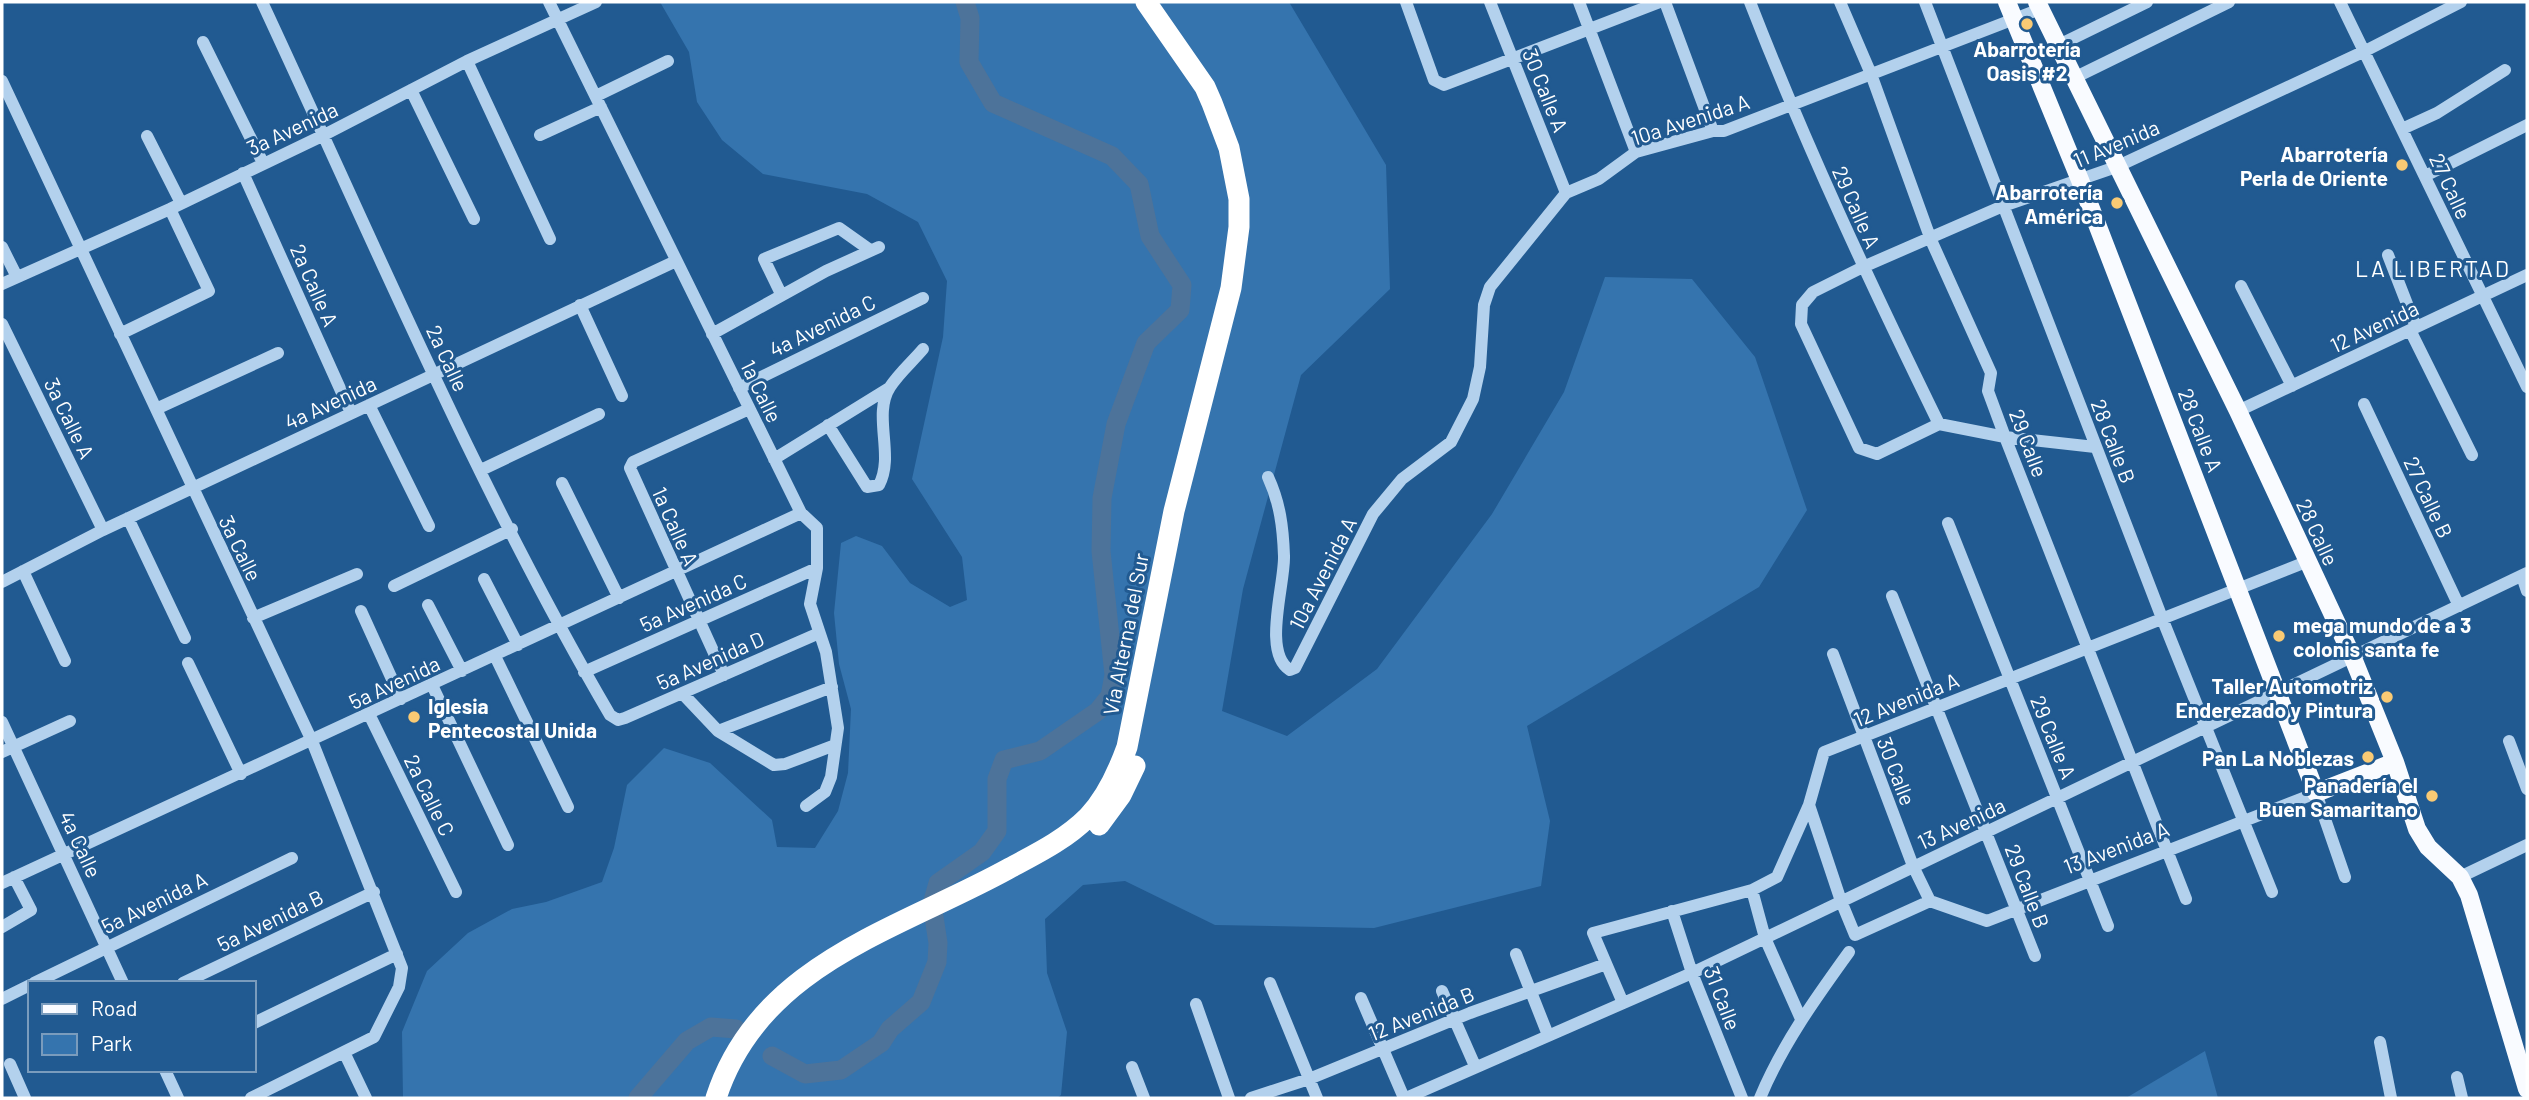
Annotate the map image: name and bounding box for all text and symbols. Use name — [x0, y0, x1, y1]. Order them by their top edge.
marker: Abarrotería Oasis #2 — [2019, 16, 2035, 32]
place label: Abarrotería Oasis #2 — [1973, 36, 2081, 85]
street label: 30 Calle A — [1518, 45, 1574, 136]
street label: 10a Avenida A — [1628, 88, 1753, 150]
street label: 3a Avenida — [242, 96, 342, 160]
street label: 11 Avenida — [2069, 114, 2163, 172]
place label: Abarrotería Perla de Oriente — [2240, 141, 2388, 190]
street label: 27 Calle — [2425, 149, 2477, 223]
marker: Abarrotería Perla de Oriente — [2394, 157, 2410, 173]
street label: 29 Calle A — [1828, 162, 1886, 252]
place label: Abarrotería América — [1995, 179, 2103, 228]
marker: Abarrotería América — [2109, 195, 2125, 211]
street label: 2a Calle A — [286, 240, 344, 330]
district label: LA LIBERTAD — [2355, 254, 2511, 282]
street label: 4a Avenida C — [765, 288, 879, 362]
street label: 12 Avenida — [2326, 295, 2422, 357]
street label: 2a Calle — [422, 321, 474, 395]
street label: 1a Calle — [736, 356, 788, 426]
street label: 4a Avenida — [280, 370, 380, 434]
street label: 3a Calle A — [40, 373, 100, 463]
street label: 28 Calle A — [2174, 385, 2228, 476]
street label: 28 Calle B — [2087, 395, 2141, 487]
street label: 29 Calle — [2005, 406, 2053, 480]
street label: 27 Calle B — [2399, 452, 2459, 542]
street label: 1a Calle A — [648, 483, 704, 569]
street label: 28 Calle — [2292, 495, 2344, 569]
street label: 3a Calle — [214, 511, 268, 585]
street label: 10a Avenida A — [1283, 512, 1361, 633]
street label: Vía Alterna del Sur — [1097, 550, 1153, 717]
street label: 5a Avenida C — [636, 567, 750, 637]
place label: mega mundo de a 3 colonis santa fe — [2293, 612, 2471, 661]
street label: 5a Avenida D — [653, 625, 767, 695]
marker: mega mundo de a 3 colonis santa fe — [2271, 628, 2287, 644]
street label: 5a Avenida — [344, 650, 444, 714]
street label: 12 Avenida A — [1850, 666, 1963, 731]
place label: Taller Automotriz Enderezado y Pintura — [2176, 673, 2373, 722]
marker: Taller Automotriz Enderezado y Pintura — [2379, 689, 2395, 705]
street label: 29 Calle A — [2026, 692, 2082, 782]
place label: Iglesia Pentecostal Unida — [428, 693, 597, 742]
marker: Iglesia Pentecostal Unida — [406, 709, 422, 725]
street label: 30 Calle — [1873, 733, 1921, 809]
place label: Pan La Noblezas — [2202, 745, 2354, 770]
marker: Pan La Noblezas — [2360, 749, 2376, 765]
street label: 2a Calle C — [400, 750, 460, 840]
place label: Panadería el Buen Samaritano — [2259, 772, 2418, 821]
marker: Panadería el Buen Samaritano — [2424, 788, 2440, 804]
street label: 13 Avenida — [1913, 792, 2009, 854]
street label: 4a Calle — [55, 807, 107, 881]
street label: 13 Avenida A — [2060, 815, 2173, 879]
street label: 29 Calle B — [2001, 840, 2055, 932]
street label: 5a Avenida A — [97, 866, 211, 938]
street label: 5a Avenida B — [213, 884, 327, 956]
street label: 31 Calle — [1699, 963, 1747, 1033]
street label: 12 Avenida B — [1364, 980, 1478, 1046]
legend — [28, 981, 256, 1072]
text: Road — [91, 995, 137, 1020]
text: Park — [91, 1030, 132, 1055]

